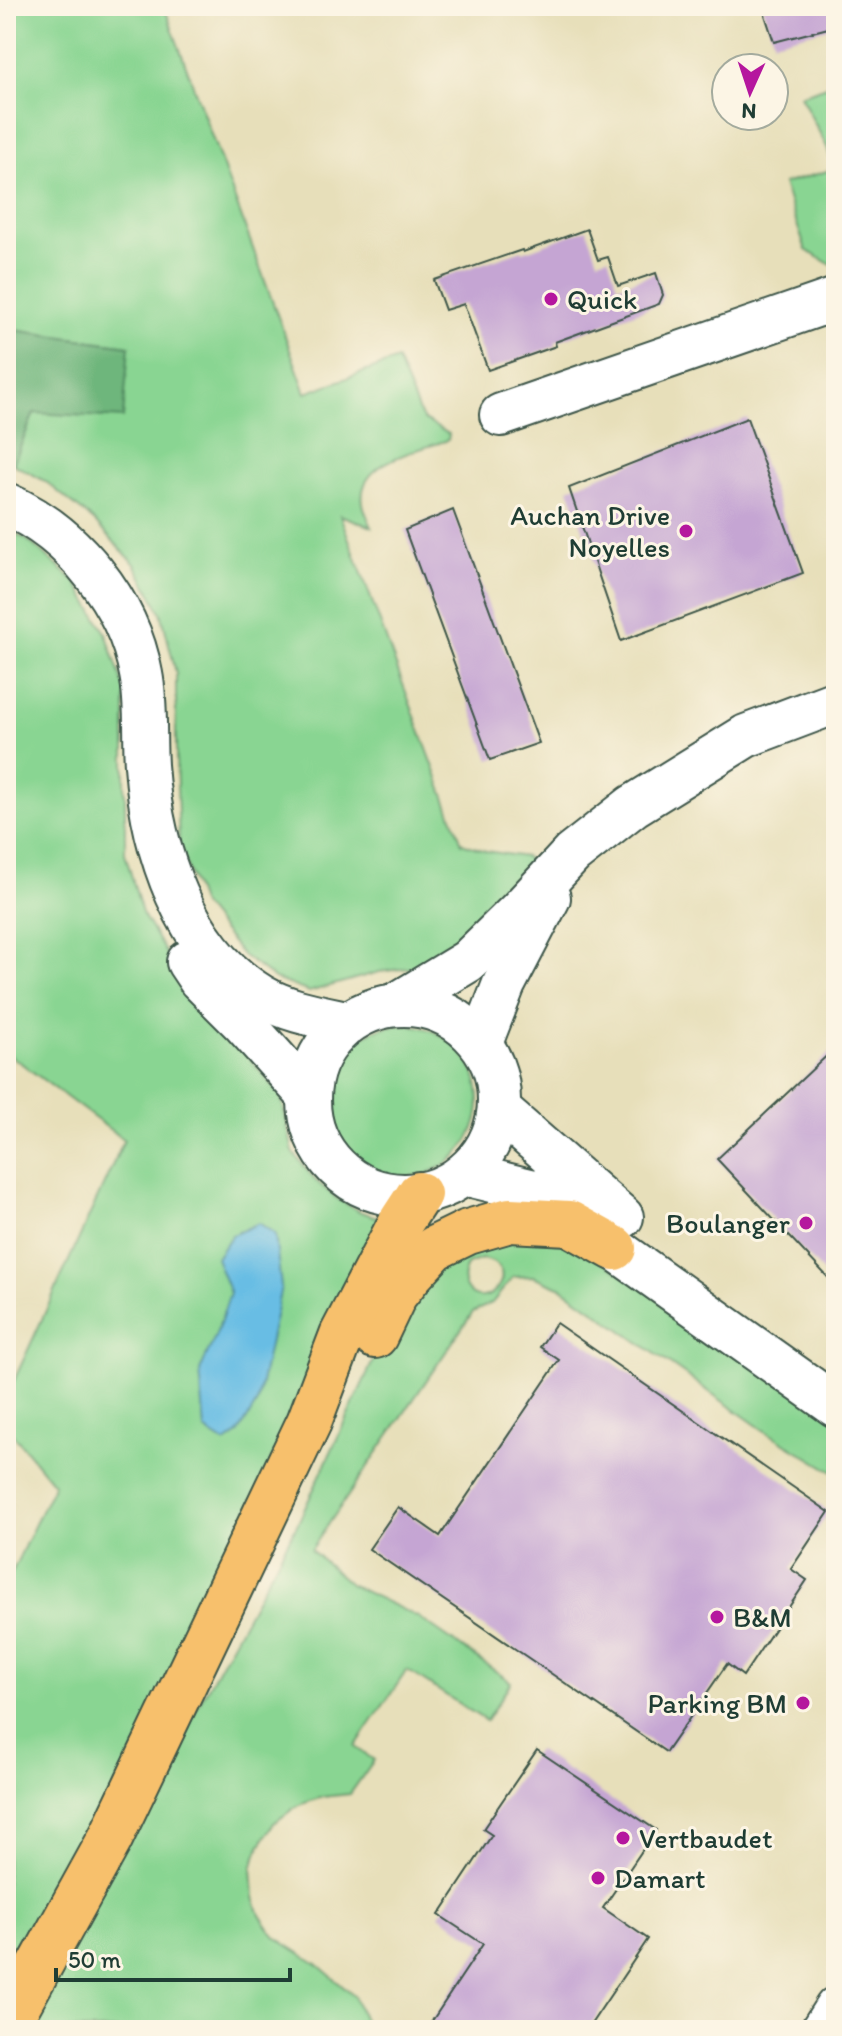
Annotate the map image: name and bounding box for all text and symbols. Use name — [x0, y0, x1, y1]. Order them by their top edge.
north arrow — [710, 52, 790, 132]
text: N — [741, 98, 757, 125]
place label: Quick — [567, 282, 637, 316]
marker: Quick — [542, 290, 560, 308]
place label: Auchan Drive Noyelles — [510, 498, 670, 564]
marker: Auchan Drive Noyelles — [677, 522, 695, 540]
place label: Boulanger — [666, 1206, 790, 1240]
marker: Boulanger — [797, 1214, 815, 1232]
place label: B&M — [733, 1600, 792, 1634]
marker: B&M — [708, 1608, 726, 1626]
place label: Parking BM — [648, 1686, 787, 1720]
marker: Parking BM — [794, 1694, 812, 1712]
place label: Vertbaudet — [639, 1821, 772, 1855]
marker: Vertbaudet — [614, 1829, 632, 1847]
place label: Damart — [614, 1861, 706, 1895]
marker: Damart — [589, 1869, 607, 1887]
scale bar — [56, 1932, 290, 1982]
text: 50 m — [68, 1945, 121, 1974]

